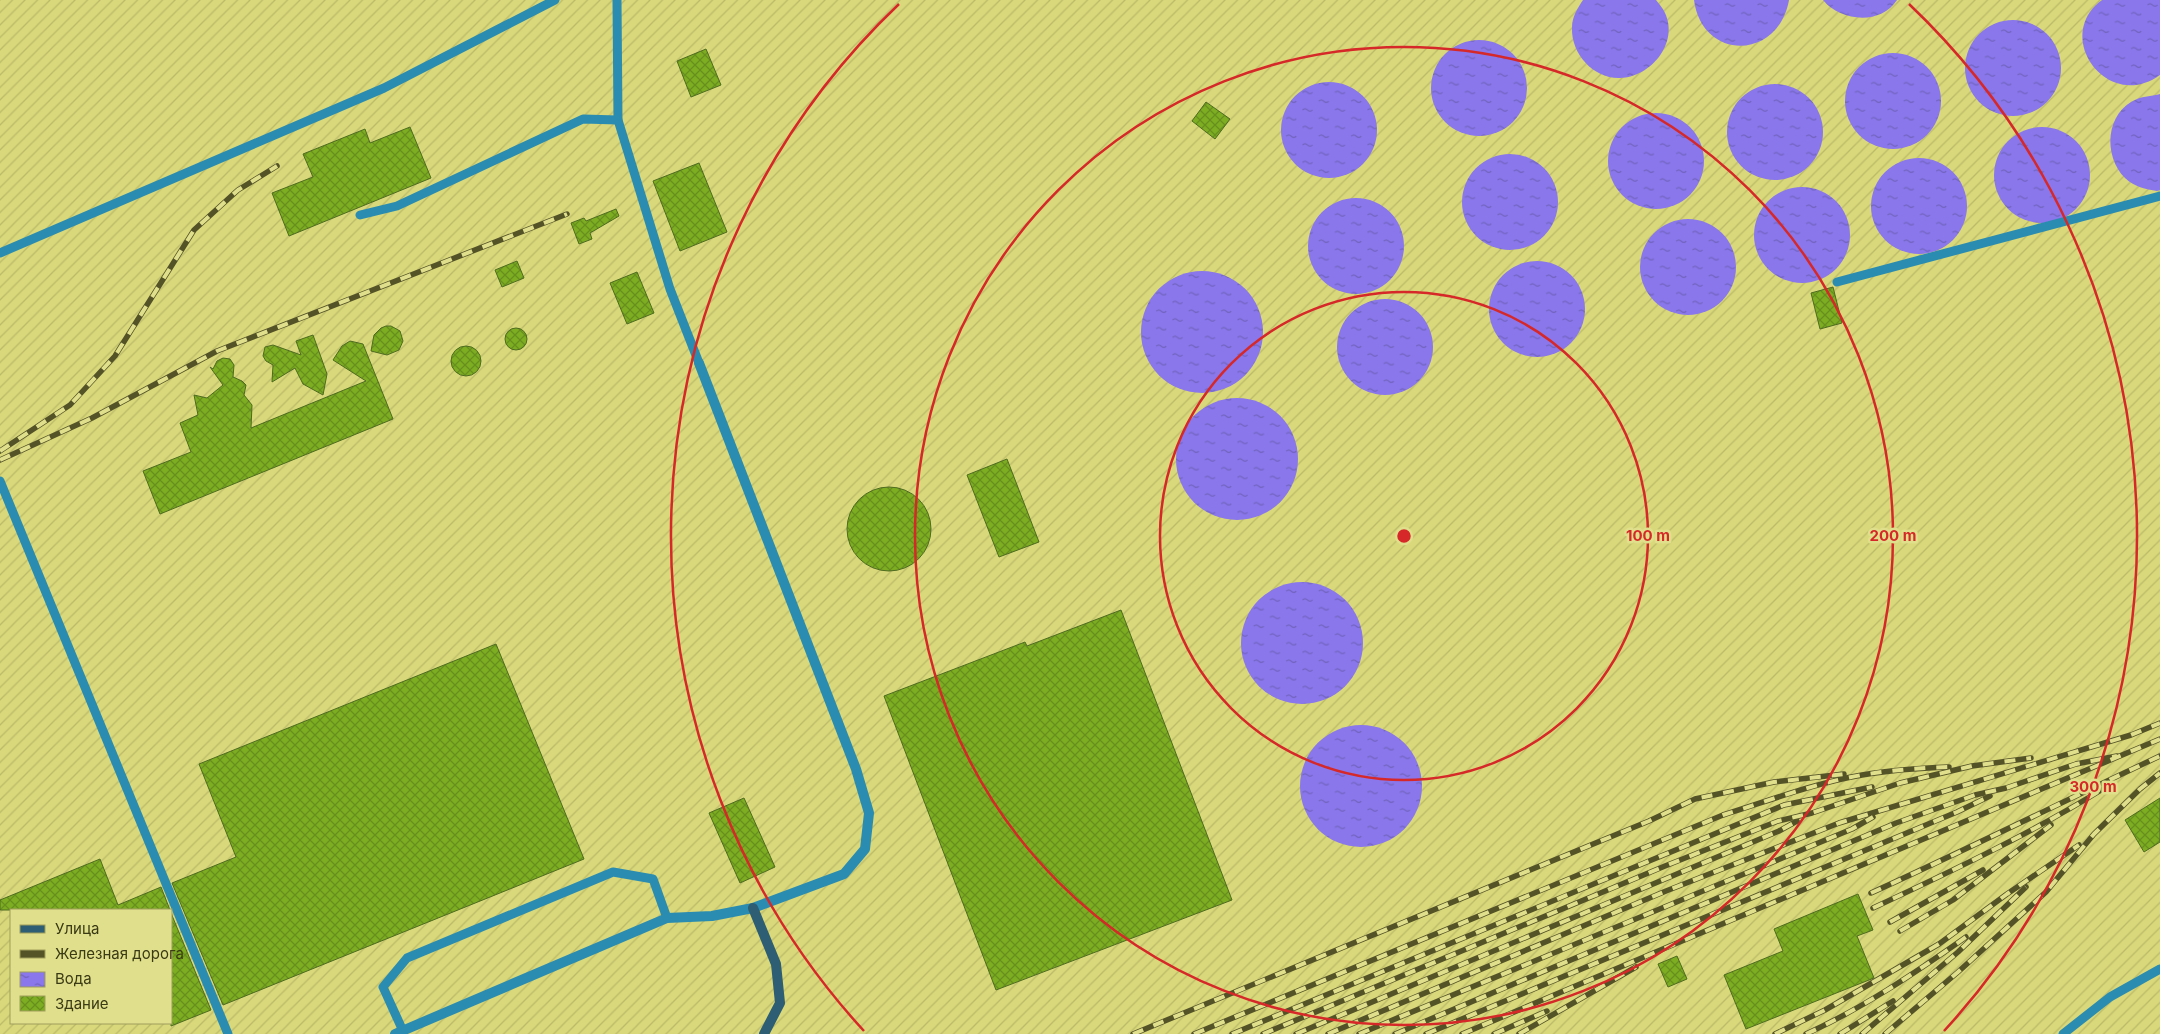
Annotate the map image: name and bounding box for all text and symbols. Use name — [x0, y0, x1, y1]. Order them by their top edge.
text: 100 m — [1626, 526, 1670, 545]
text: 200 m — [1870, 526, 1916, 545]
centre of rings — [1395, 527, 1413, 545]
text: 300 m — [2069, 777, 2117, 796]
legend — [10, 909, 172, 1024]
text: Улица — [55, 919, 99, 938]
text: Железная дорога — [55, 944, 184, 963]
text: Вода — [55, 969, 92, 988]
text: Здание — [55, 994, 109, 1013]

